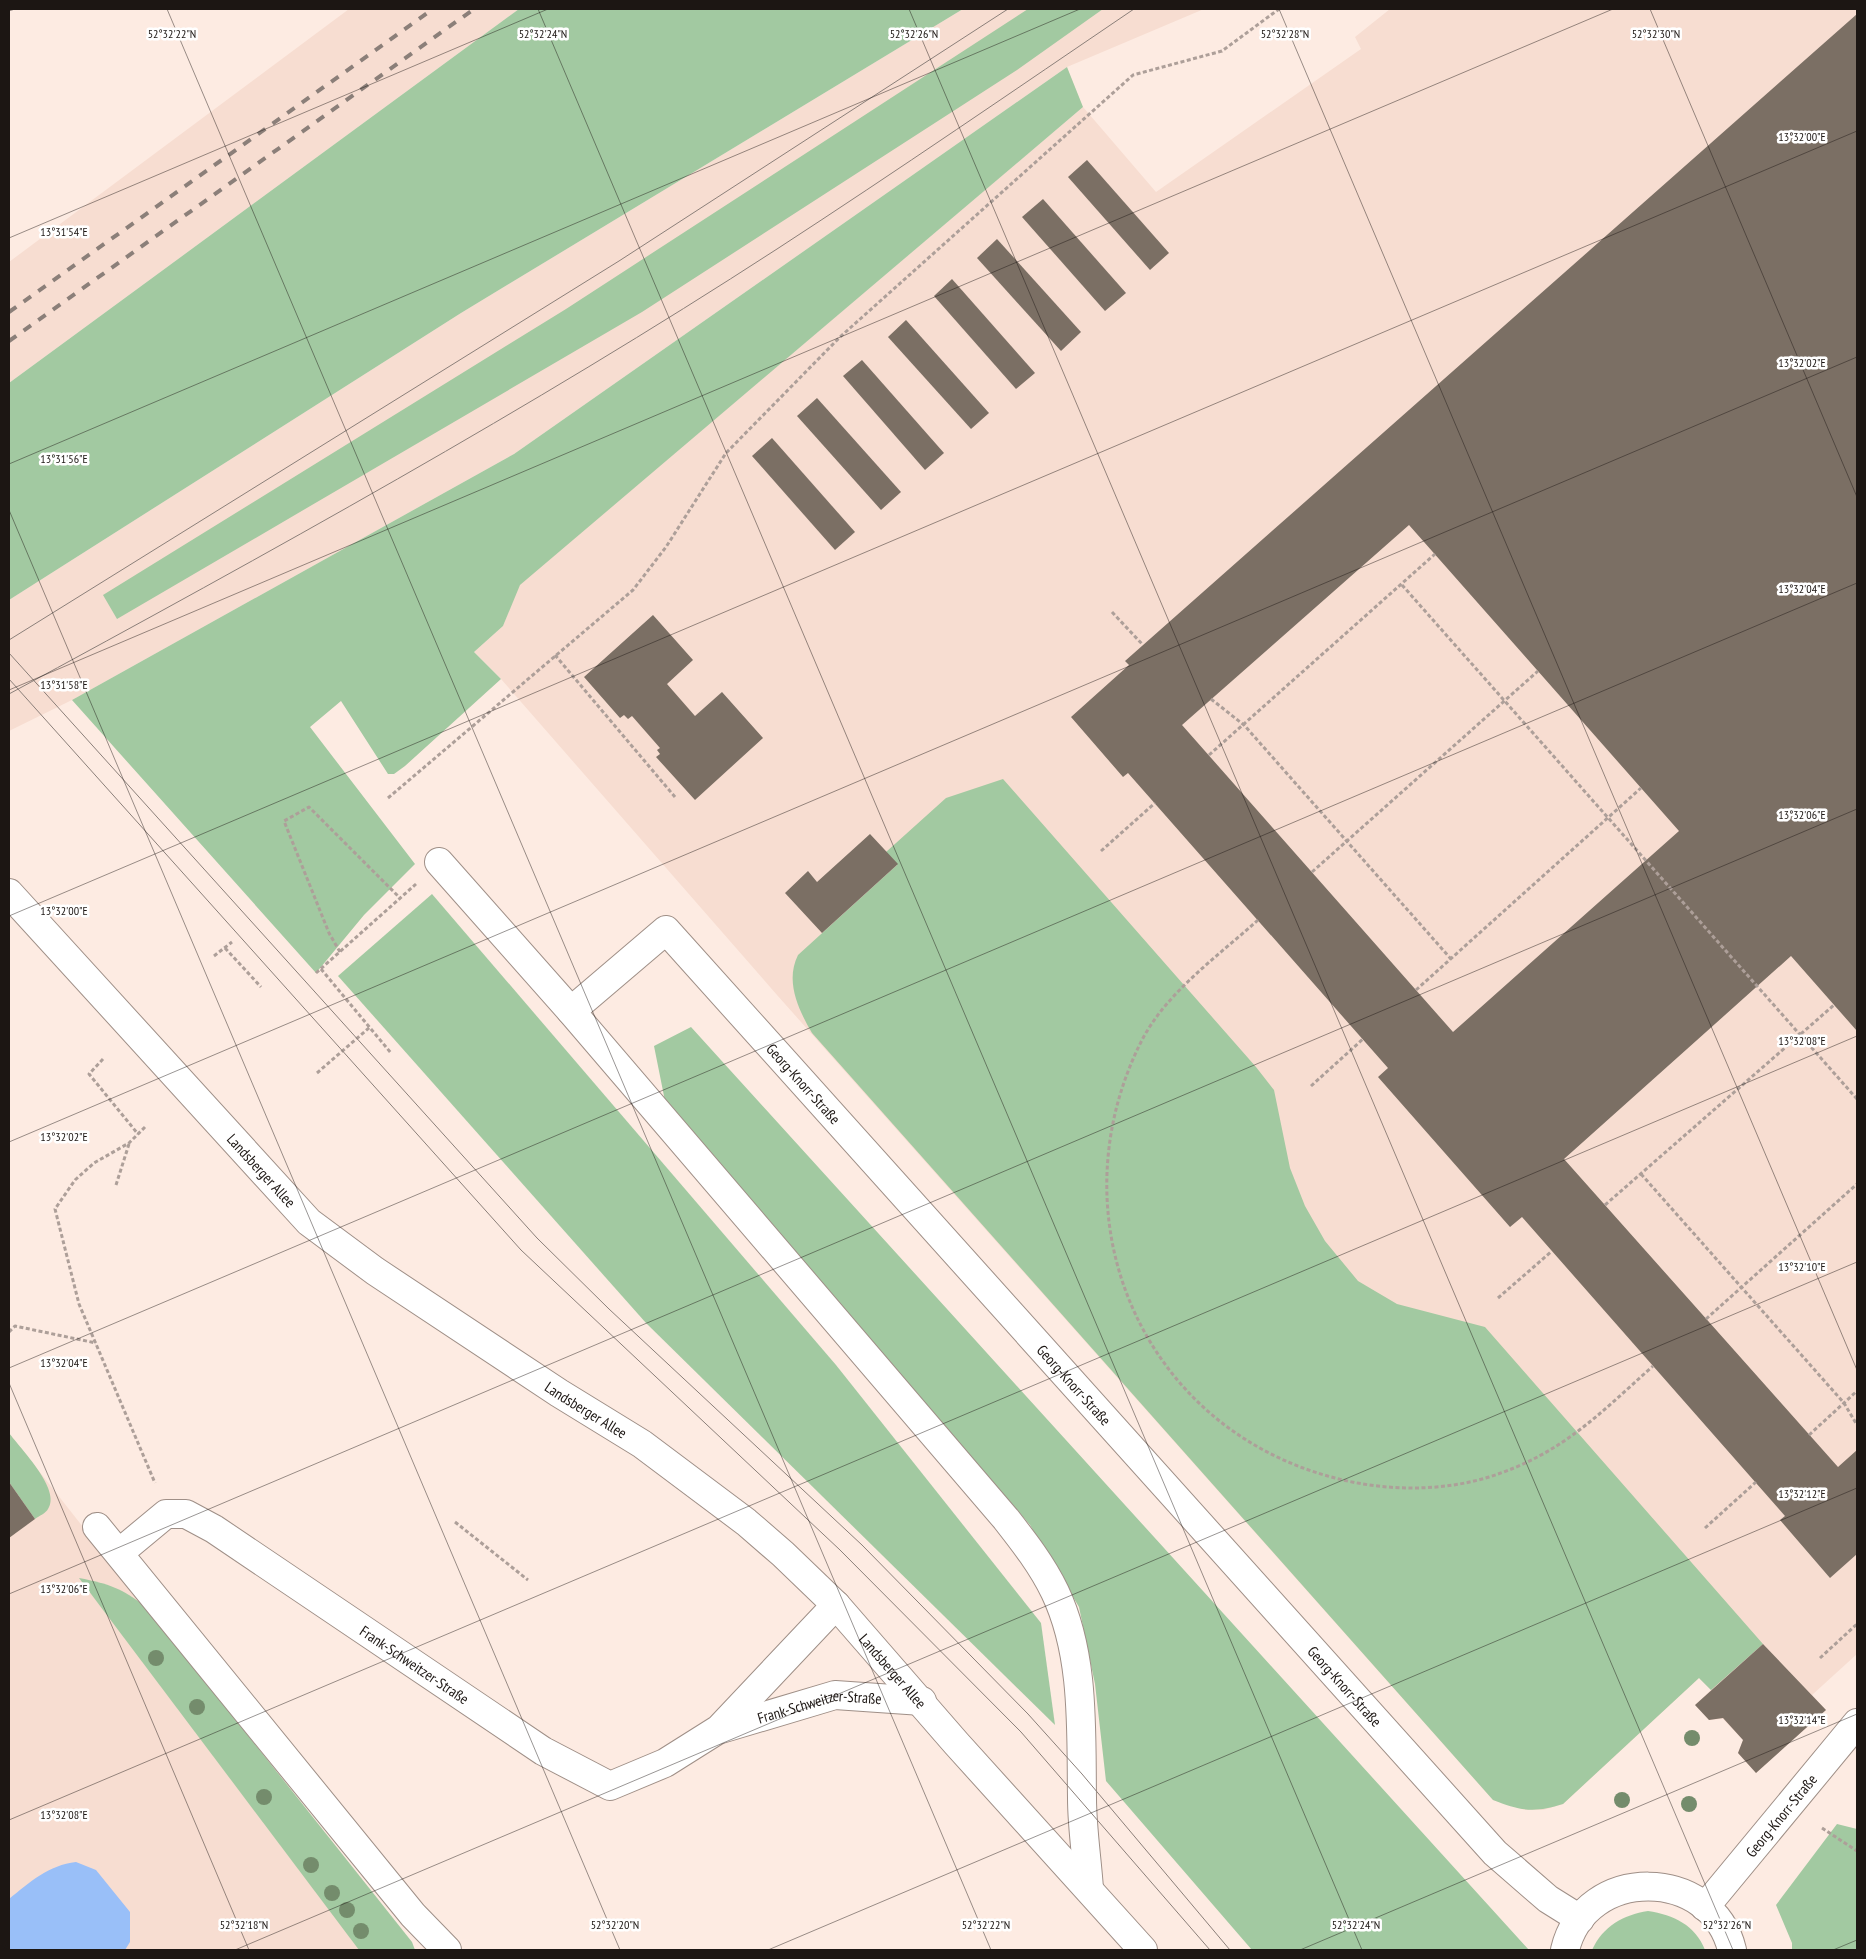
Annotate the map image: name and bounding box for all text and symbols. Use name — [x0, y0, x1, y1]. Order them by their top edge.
text: 52°32'22"N — [148, 26, 196, 41]
text: 52°32'24"N — [519, 26, 567, 41]
text: 52°32'26"N — [890, 26, 938, 41]
text: 52°32'28"N — [1261, 26, 1309, 41]
text: 52°32'30"N — [1632, 26, 1680, 41]
text: 13°32'00"E — [1778, 129, 1826, 144]
text: 13°31'54"E — [40, 224, 88, 239]
text: 13°32'02"E — [1778, 355, 1826, 370]
text: 13°31'56"E — [40, 451, 88, 466]
text: 13°32'04"E — [1778, 581, 1826, 596]
text: 13°31'58"E — [40, 677, 88, 692]
text: 13°32'06"E — [1778, 807, 1826, 822]
text: 13°32'00"E — [40, 903, 88, 918]
text: 13°32'08"E — [1778, 1033, 1826, 1048]
street label: Georg-Knorr-Straße — [763, 1039, 845, 1128]
text: 13°32'02"E — [40, 1129, 88, 1144]
street label: Landsberger Allee — [223, 1129, 300, 1211]
text: 13°32'10"E — [1778, 1259, 1826, 1274]
street label: Georg-Knorr-Straße — [1033, 1340, 1116, 1429]
text: 13°32'04"E — [40, 1355, 88, 1370]
street label: Landsberger Allee — [541, 1377, 631, 1442]
text: 13°32'12"E — [1778, 1486, 1826, 1501]
text: 13°32'06"E — [40, 1581, 88, 1596]
street label: Frank-Schweitzer-Straße — [357, 1621, 473, 1708]
street label: Landsberger Allee — [855, 1629, 931, 1712]
street label: Georg-Knorr-Straße — [1304, 1642, 1386, 1730]
street label: Frank-Schweitzer-Straße — [755, 1685, 882, 1727]
text: 13°32'14"E — [1778, 1712, 1826, 1727]
street label: Georg-Knorr-Straße — [1741, 1770, 1821, 1861]
text: 13°32'08"E — [40, 1807, 88, 1822]
text: 52°32'18"N — [220, 1917, 268, 1932]
text: 52°32'20"N — [591, 1917, 639, 1932]
text: 52°32'22"N — [962, 1917, 1010, 1932]
text: 52°32'24"N — [1332, 1917, 1380, 1932]
text: 52°32'26"N — [1703, 1917, 1751, 1932]

